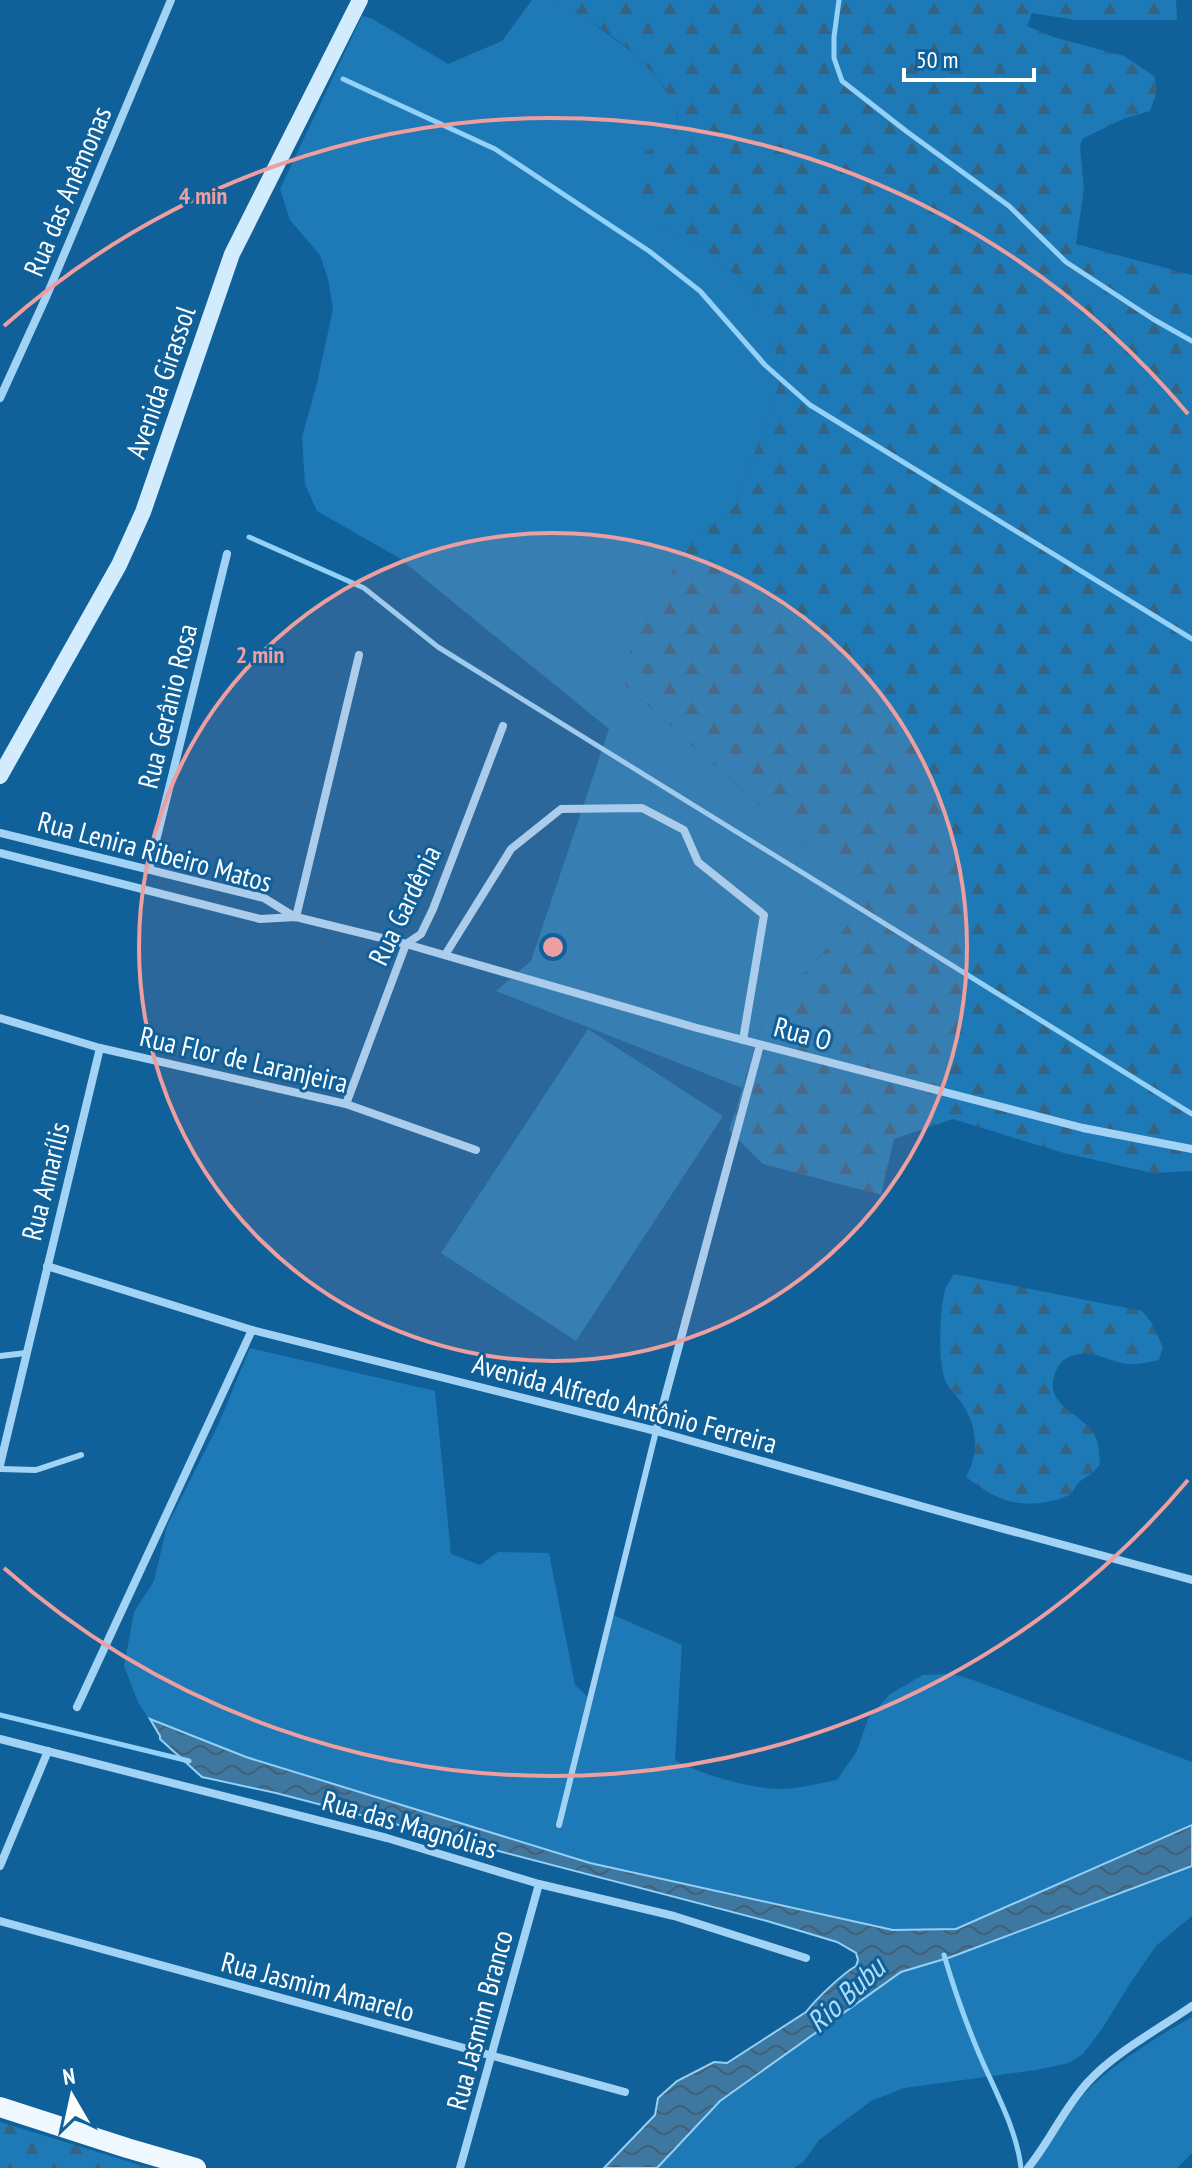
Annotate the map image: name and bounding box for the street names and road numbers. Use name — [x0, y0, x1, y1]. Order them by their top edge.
street label: Rua das Anêmonas — [15, 100, 119, 282]
street label: Avenida Girassol — [117, 301, 203, 463]
street label: Rua Gerânio Rosa — [129, 620, 205, 792]
street label: Rua Lenira Ribeiro Matos — [34, 802, 276, 900]
street label: Rua Gardênia — [359, 839, 449, 971]
street label: Rua O — [770, 1008, 836, 1058]
street label: Rua Flor de Laranjeira — [136, 1017, 352, 1101]
street label: Rua Amarílis — [12, 1118, 78, 1244]
street label: Avenida Alfredo Antônio Ferreira — [469, 1345, 781, 1461]
street label: Rua das Magnólias — [318, 1781, 502, 1867]
street label: Rua Jasmim Branco — [437, 1926, 521, 2114]
street label: Rua Jasmim Amarelo — [217, 1942, 419, 2030]

